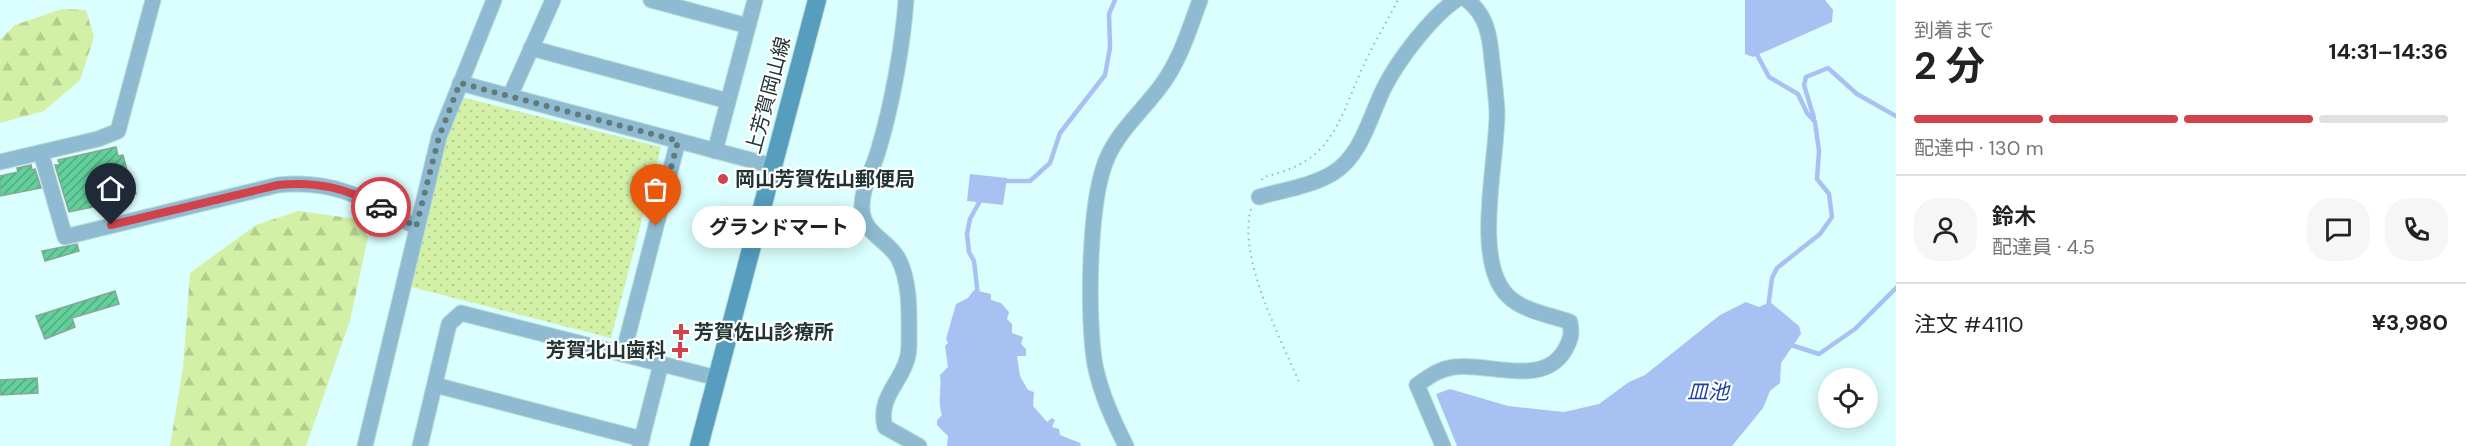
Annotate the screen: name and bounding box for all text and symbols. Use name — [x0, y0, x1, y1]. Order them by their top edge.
text: 到着まで — [1914, 17, 1994, 43]
street label: 上芳賀岡山線 — [740, 34, 796, 156]
text: 14:31–14:36 — [2329, 37, 2448, 66]
text: 2 分 — [1914, 40, 1985, 91]
text: 配達中 · 130 m — [1914, 135, 2043, 161]
pin — [85, 163, 136, 225]
pin — [630, 164, 681, 226]
place label: 岡山芳賀佐山郵便局 — [735, 166, 915, 192]
icon: home — [94, 172, 127, 205]
marker: 岡山芳賀佐山郵便局 — [716, 172, 730, 186]
icon: bag — [639, 173, 672, 206]
courier — [351, 177, 411, 237]
icon: car — [365, 191, 398, 224]
button: person — [1914, 198, 1977, 261]
button: chat — [2307, 198, 2370, 261]
button: phone — [2385, 198, 2448, 261]
text: 鈴木 — [1992, 202, 2036, 231]
callout: グランドマート — [692, 205, 866, 247]
text: グランドマート — [709, 214, 849, 240]
text: 配達員 · 4.5 — [1992, 234, 2095, 260]
text: ¥3,980 — [2372, 308, 2448, 337]
text: 注文 #4110 — [1914, 310, 2024, 339]
place label: 芳賀佐山診療所 — [694, 319, 834, 345]
marker: 芳賀佐山診療所 — [672, 323, 690, 341]
place label: 芳賀北山歯科 — [546, 337, 666, 363]
marker: 芳賀北山歯科 — [671, 341, 689, 359]
map controls — [1818, 368, 1878, 428]
button: locate — [1818, 368, 1878, 428]
water label: 皿池 — [1687, 378, 1731, 406]

